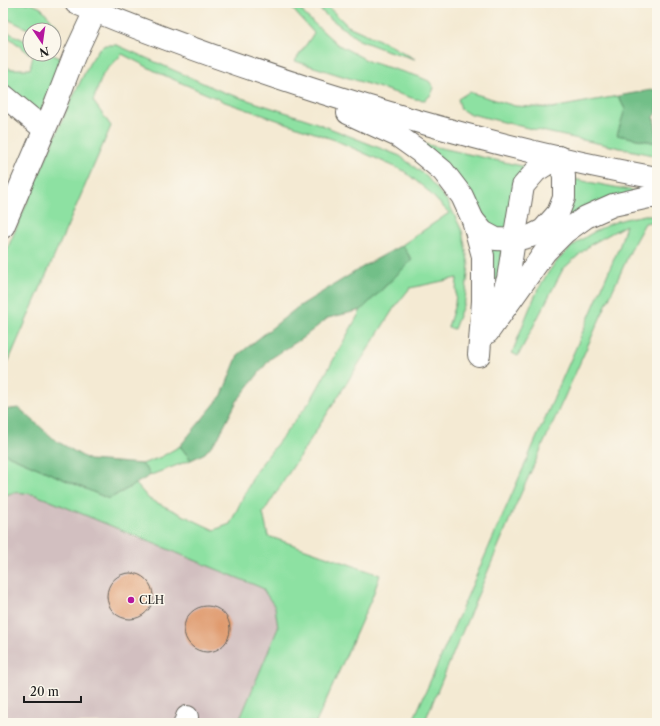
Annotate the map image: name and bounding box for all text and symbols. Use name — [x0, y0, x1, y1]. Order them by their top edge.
north arrow — [22, 22, 62, 62]
text: N — [38, 44, 50, 60]
place label: CLH — [139, 593, 164, 607]
marker: CLH — [126, 595, 136, 605]
scale bar — [24, 678, 81, 704]
text: 20 m — [30, 684, 59, 699]

